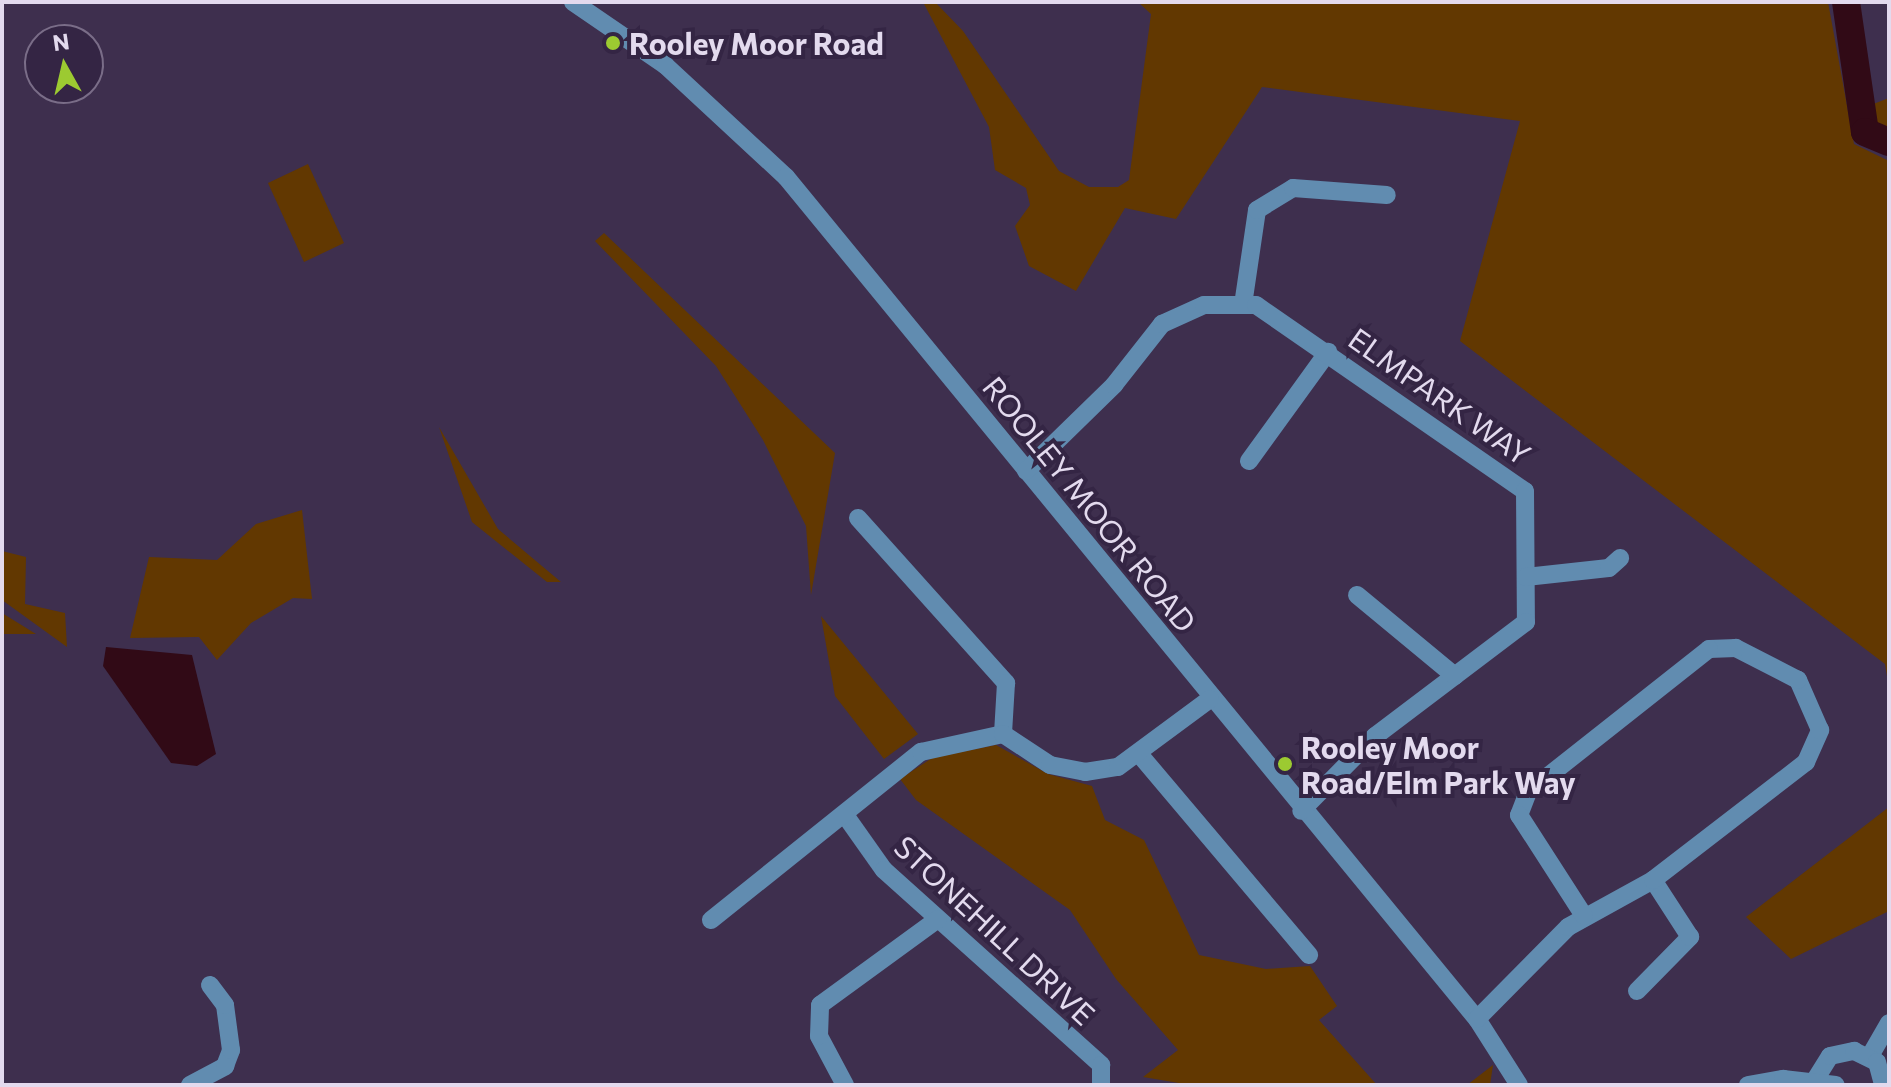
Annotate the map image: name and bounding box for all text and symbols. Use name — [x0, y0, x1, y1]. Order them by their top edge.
north arrow — [24, 24, 104, 104]
place label: Rooley Moor Road — [629, 25, 884, 61]
text: N — [51, 27, 71, 56]
marker: Rooley Moor Road — [604, 34, 622, 52]
street label: ELMPARK WAY — [1342, 320, 1538, 472]
street label: ROOLEY MOOR ROAD — [976, 369, 1204, 639]
place label: Rooley Moor Road/Elm Park Way — [1301, 729, 1576, 800]
marker: Rooley Moor Road/Elm Park Way — [1276, 755, 1294, 773]
street label: STONEHILL DRIVE — [888, 828, 1102, 1032]

